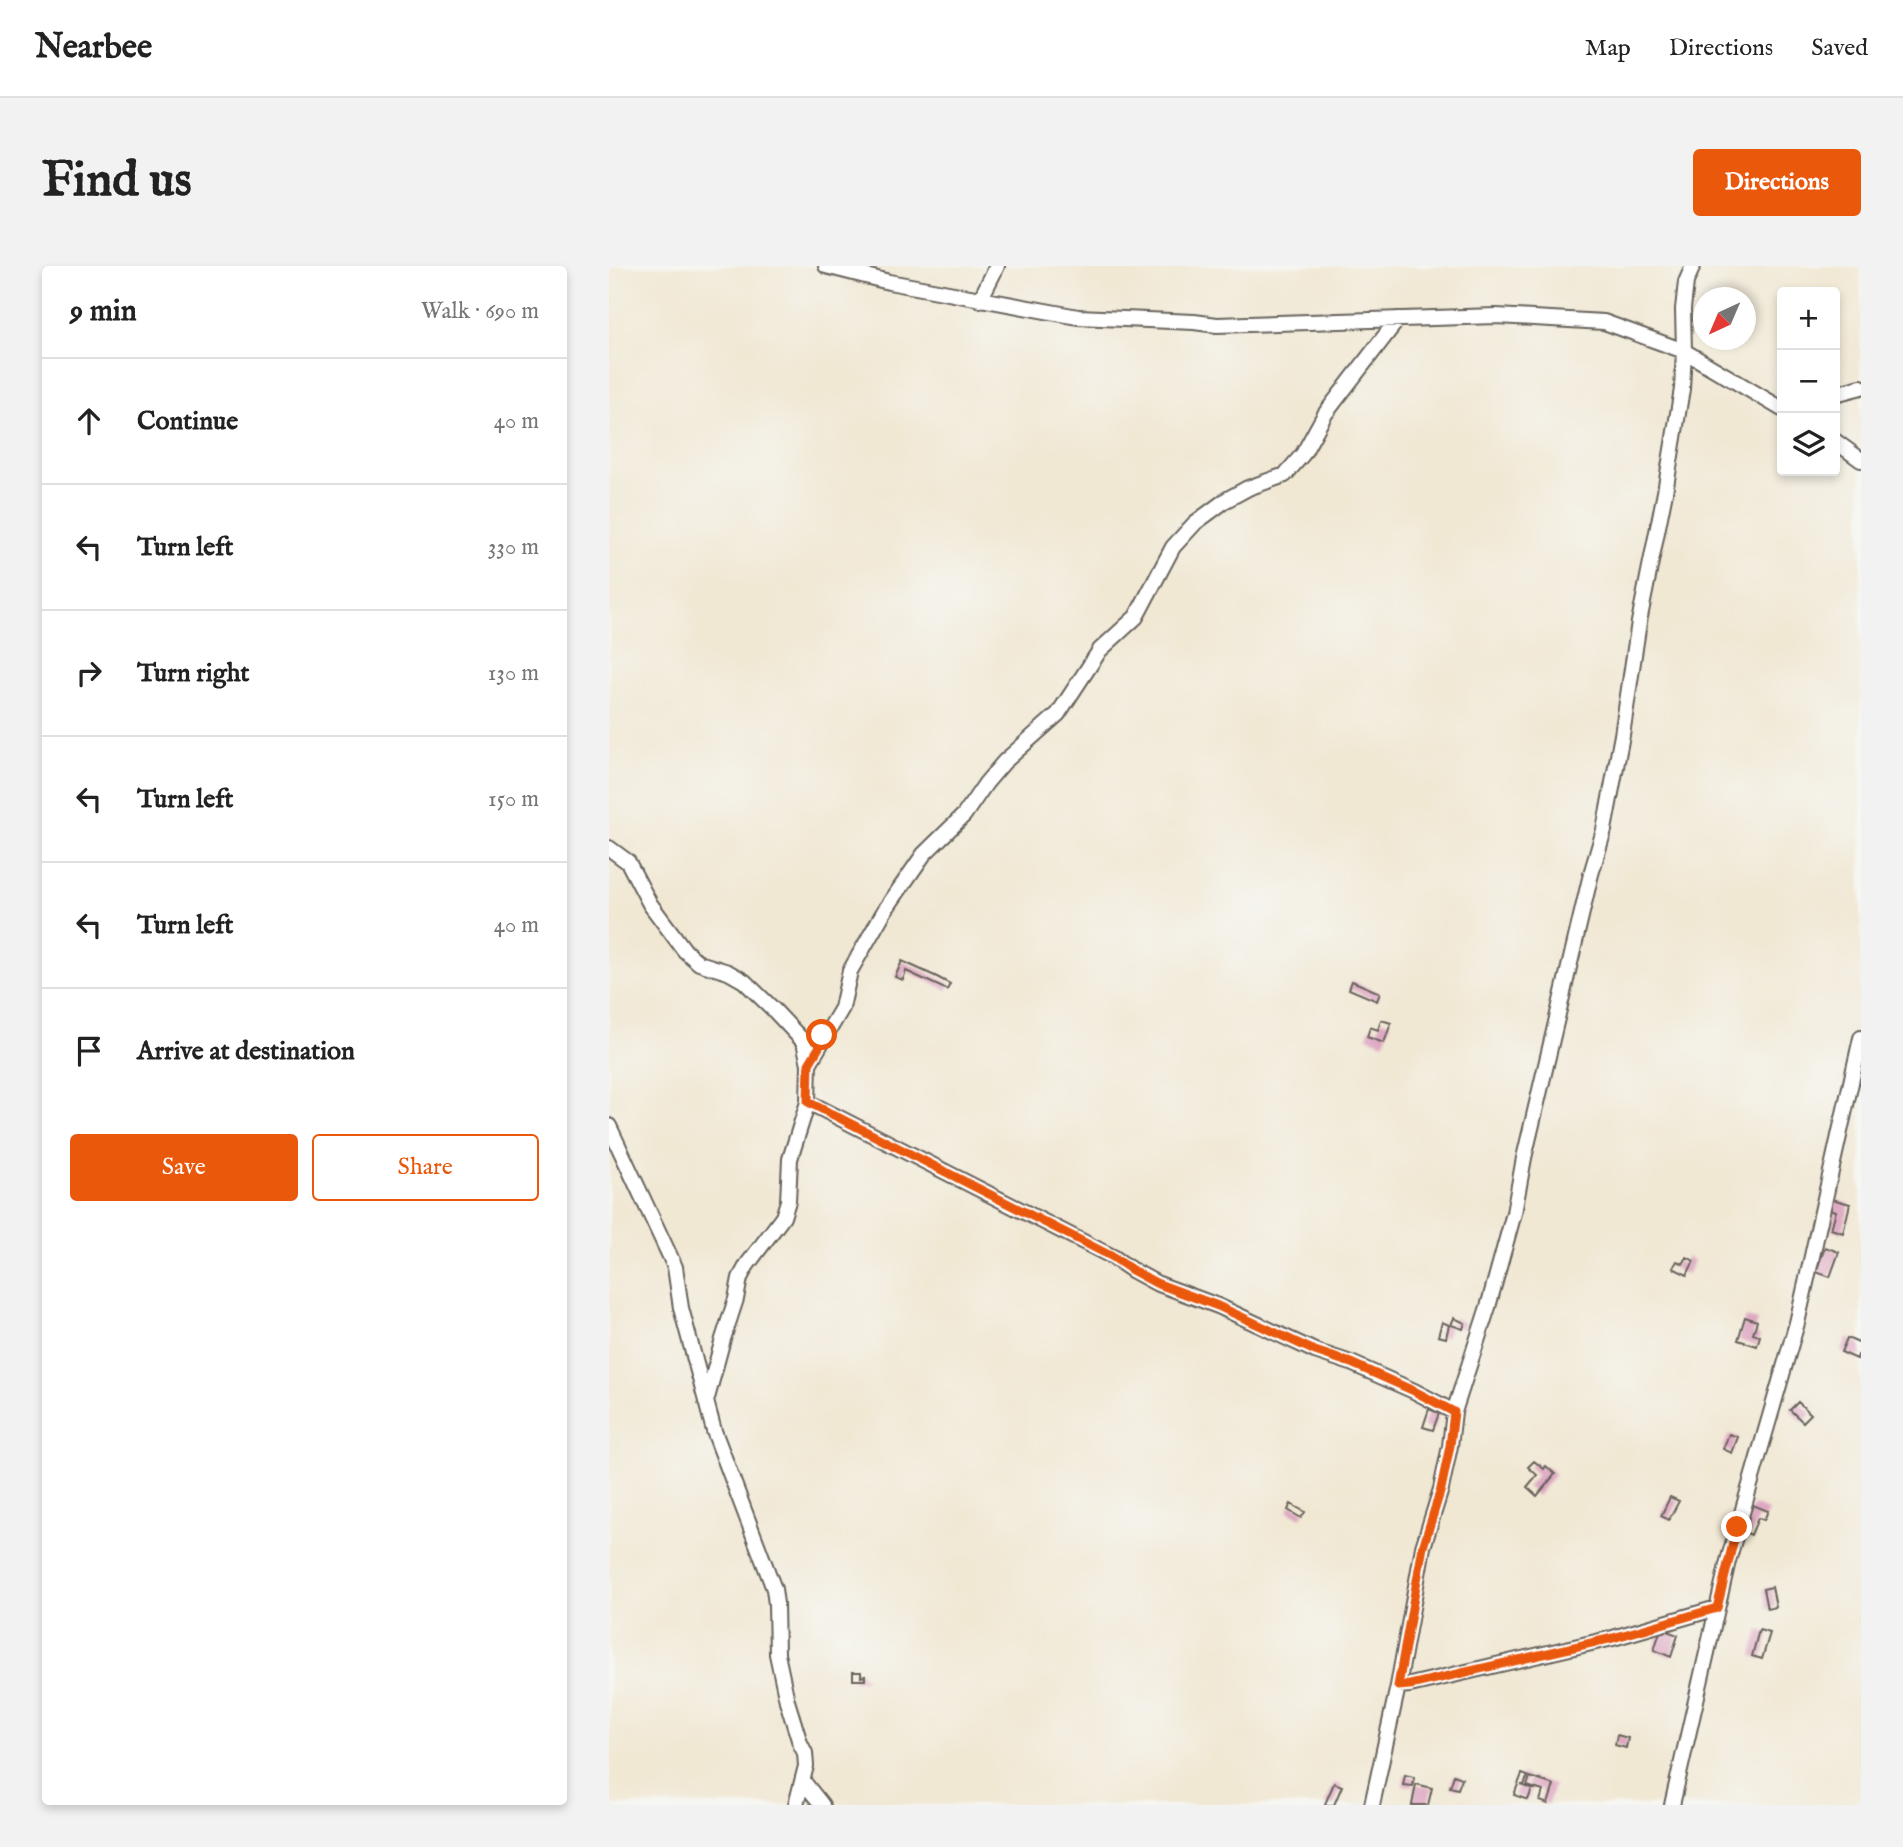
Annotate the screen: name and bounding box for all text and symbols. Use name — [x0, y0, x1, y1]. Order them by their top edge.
text: Nearbee — [35, 27, 152, 69]
text: Map — [1585, 33, 1631, 64]
text: Directions — [1669, 33, 1773, 64]
text: Saved — [1811, 33, 1868, 64]
button: Directions — [1693, 149, 1861, 216]
text: Find us — [42, 151, 192, 213]
north arrow — [1693, 287, 1756, 350]
map controls — [1777, 287, 1840, 476]
button: + — [1777, 287, 1840, 350]
text: 9 min — [70, 293, 137, 331]
text: Walk · 690 m — [421, 297, 539, 326]
button: − — [1777, 350, 1840, 413]
icon: ahead — [70, 402, 108, 440]
text: Continue — [137, 405, 238, 438]
text: 40 m — [494, 407, 539, 436]
button: layers — [1777, 413, 1840, 476]
icon: left — [70, 528, 108, 566]
text: Turn left — [137, 531, 234, 564]
text: 330 m — [488, 533, 539, 562]
icon: right — [70, 654, 108, 692]
text: Turn right — [137, 657, 250, 690]
text: 130 m — [488, 659, 539, 688]
icon: left — [70, 780, 108, 818]
text: Turn left — [137, 783, 234, 816]
text: 150 m — [488, 785, 539, 814]
icon: left — [70, 906, 108, 944]
text: Turn left — [137, 909, 234, 942]
text: 40 m — [494, 911, 539, 940]
route start — [806, 1019, 837, 1050]
icon: arrive — [70, 1032, 108, 1070]
text: Arrive at destination — [137, 1035, 355, 1068]
button: Save — [70, 1134, 298, 1201]
button: Share — [312, 1134, 539, 1201]
route end — [1721, 1511, 1752, 1542]

